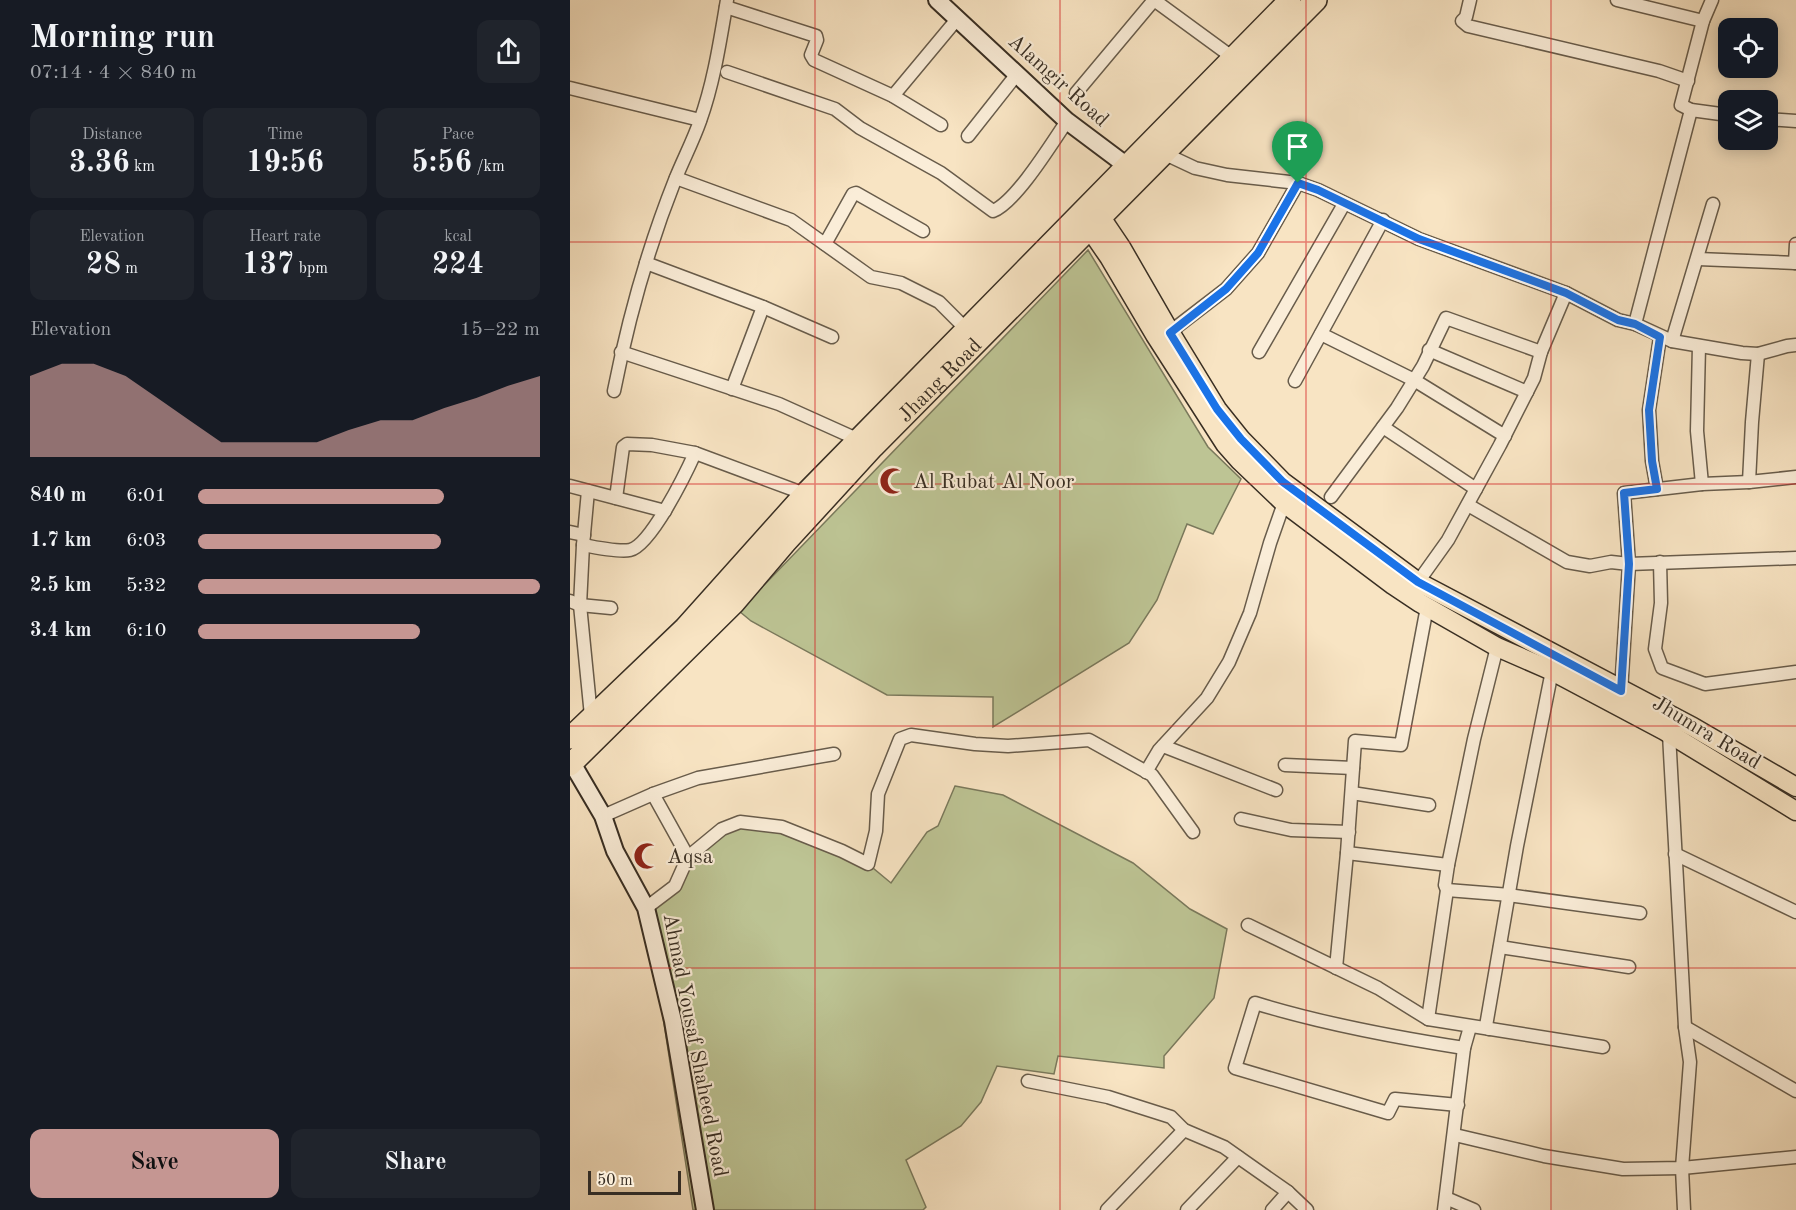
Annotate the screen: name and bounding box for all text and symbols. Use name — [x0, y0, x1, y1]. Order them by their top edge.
map controls — [1718, 18, 1778, 150]
button: locate — [1718, 18, 1778, 78]
button: share — [477, 20, 540, 83]
text: Morning run — [30, 22, 215, 55]
street label: Alamgir Road — [1004, 31, 1112, 131]
text: 07:14 · 4 × 840 m — [30, 63, 197, 83]
button: layers — [1718, 90, 1778, 150]
pin — [1272, 121, 1323, 183]
text: Distance — [82, 127, 142, 143]
text: Time — [267, 127, 303, 143]
text: Pace — [442, 127, 474, 143]
icon: arrive — [1281, 130, 1314, 163]
text: 3.36 — [69, 148, 130, 178]
text: 19:56 — [246, 148, 324, 178]
text: 5:56 — [411, 148, 472, 178]
text: km — [130, 159, 155, 175]
text: /km — [472, 159, 505, 175]
text: Elevation — [79, 229, 145, 245]
text: Heart rate — [249, 229, 321, 245]
text: kcal — [444, 229, 472, 245]
text: 28 — [86, 250, 121, 280]
text: 137 — [242, 250, 294, 280]
text: 224 — [432, 250, 484, 280]
text: m — [121, 261, 138, 277]
text: bpm — [294, 261, 328, 277]
text: Elevation — [30, 320, 111, 340]
text: 15–22 m — [460, 320, 540, 340]
street label: Jhang Road — [895, 335, 986, 427]
mosque icon: Al Rubat Al Noor — [878, 466, 908, 496]
place label: Al Rubat Al Noor — [913, 472, 1075, 493]
text: 840 m — [30, 486, 86, 506]
text: 6:01 — [126, 486, 166, 506]
text: 1.7 km — [30, 531, 92, 551]
text: 6:03 — [126, 531, 166, 551]
text: 2.5 km — [30, 576, 92, 596]
text: 5:32 — [126, 576, 166, 596]
text: 3.4 km — [30, 621, 92, 641]
text: 6:10 — [126, 621, 166, 641]
street label: Jhumra Road — [1648, 693, 1764, 774]
mosque icon: Aqsa — [632, 841, 662, 871]
place label: Aqsa — [667, 847, 713, 868]
street label: Ahmad Yousaf Shaheed Road — [659, 912, 730, 1179]
button: Save — [30, 1129, 279, 1198]
button: Share — [291, 1129, 540, 1198]
scale bar — [588, 1168, 681, 1196]
text: 50 m — [597, 1173, 633, 1189]

